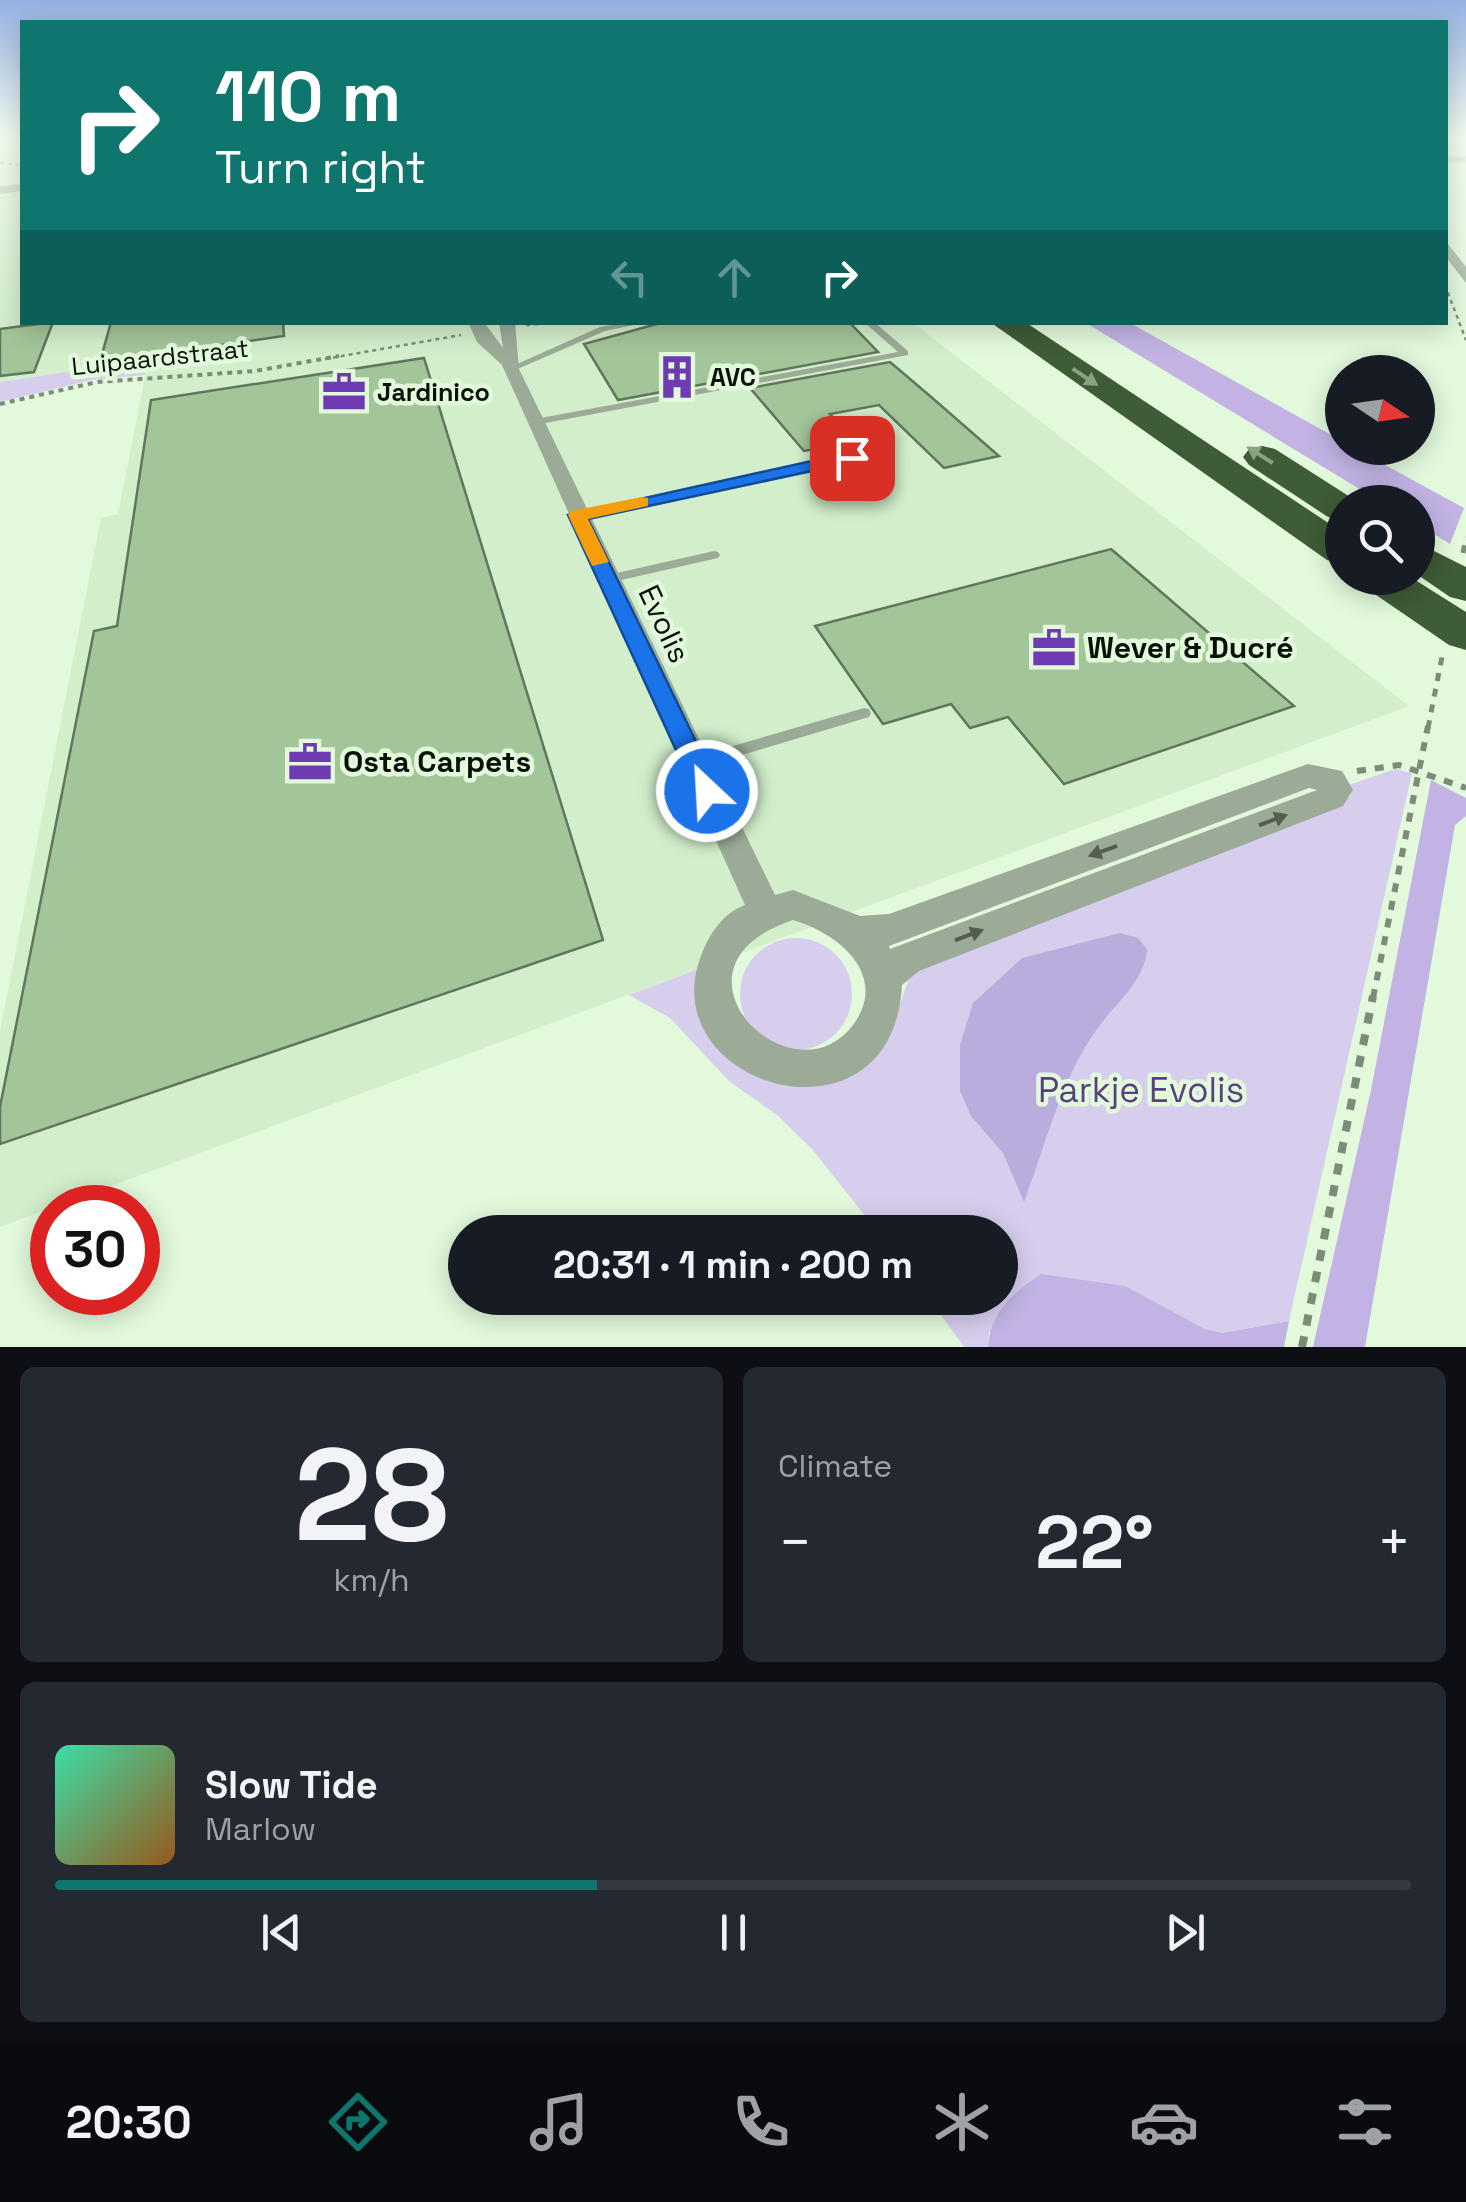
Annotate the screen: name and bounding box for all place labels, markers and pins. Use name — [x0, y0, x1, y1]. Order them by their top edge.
building icon: AVC — [653, 353, 701, 401]
place label: AVC — [710, 361, 756, 393]
office icon: Jardinico — [320, 368, 368, 416]
place label: Jardinico — [377, 376, 490, 408]
pin — [810, 416, 895, 501]
office icon: Wever & Ducré — [1030, 624, 1078, 672]
place label: Wever & Ducré — [1087, 628, 1294, 667]
office icon: Osta Carpets — [286, 738, 334, 786]
place label: Osta Carpets — [343, 742, 531, 781]

